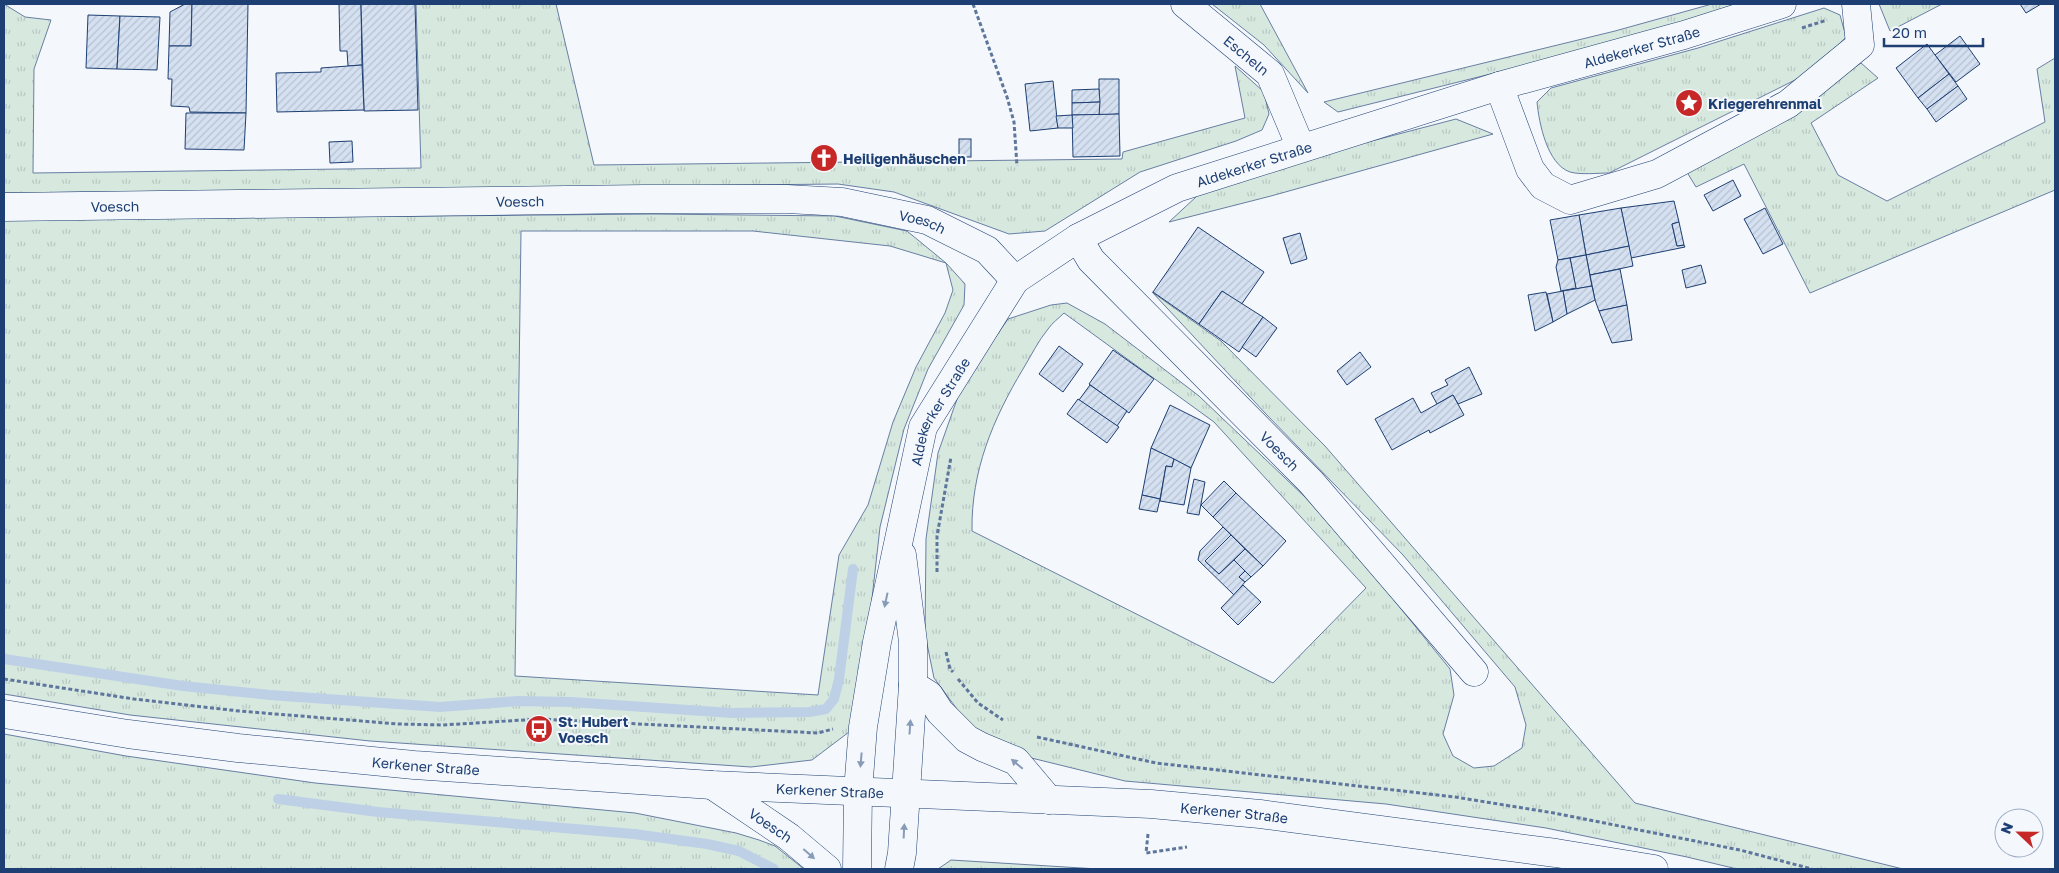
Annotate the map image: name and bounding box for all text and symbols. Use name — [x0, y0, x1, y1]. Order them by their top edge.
scale bar — [1884, 15, 1983, 47]
street label: Aldekerker Straße — [1582, 22, 1702, 71]
text: 20 m — [1892, 23, 1927, 41]
street label: Escheln — [1221, 31, 1273, 78]
place icon: Kriegerehrenmal — [1674, 88, 1704, 118]
place label: Kriegerehrenmal — [1708, 95, 1822, 112]
street label: Aldekerker Straße — [1194, 137, 1314, 190]
church icon: Heiligenhäuschen — [809, 143, 839, 173]
place label: Heiligenhäuschen — [843, 150, 966, 167]
street label: Voesch — [495, 192, 544, 209]
street label: Voesch — [91, 197, 139, 214]
street label: Voesch — [897, 206, 949, 237]
street label: Aldekerker Straße — [906, 354, 973, 467]
street label: Voesch — [1257, 427, 1303, 474]
one-way arrow — [882, 592, 890, 607]
place label: St. Hubert Voesch — [558, 713, 629, 746]
bus stop icon: St. Hubert Voesch — [524, 714, 554, 744]
one-way arrow — [906, 719, 914, 735]
street label: Kerkener Straße — [371, 752, 480, 778]
one-way arrow — [856, 753, 864, 769]
one-way arrow — [1010, 759, 1023, 770]
street label: Kerkener Straße — [775, 779, 884, 801]
street label: Kerkener Straße — [1180, 798, 1289, 826]
street label: Voesch — [746, 804, 796, 845]
north arrow — [1994, 808, 2044, 858]
text: N — [1997, 820, 2016, 836]
one-way arrow — [900, 823, 908, 839]
one-way arrow — [802, 848, 815, 859]

